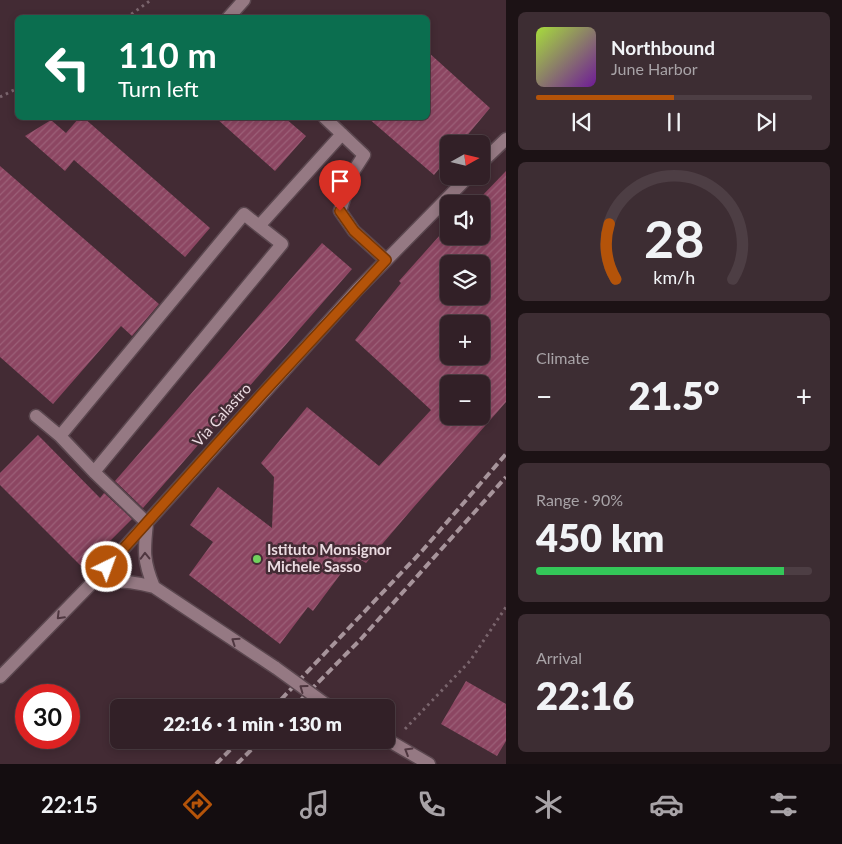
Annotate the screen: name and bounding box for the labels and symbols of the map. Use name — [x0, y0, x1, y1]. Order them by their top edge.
north arrow — [440, 135, 490, 185]
pin — [319, 160, 361, 211]
street label: Via Calastro — [188, 379, 254, 450]
position arrow — [80, 540, 132, 592]
place label: Istituto Monsignor Michele Sasso — [267, 540, 392, 575]
one-way arrow — [140, 552, 150, 560]
marker: Istituto Monsignor Michele Sasso — [251, 553, 263, 565]
one-way arrow — [57, 610, 66, 619]
one-way arrow — [231, 638, 241, 647]
speed limit sign: 30 — [15, 684, 80, 749]
one-way arrow — [299, 685, 309, 694]
one-way arrow — [404, 748, 413, 758]

